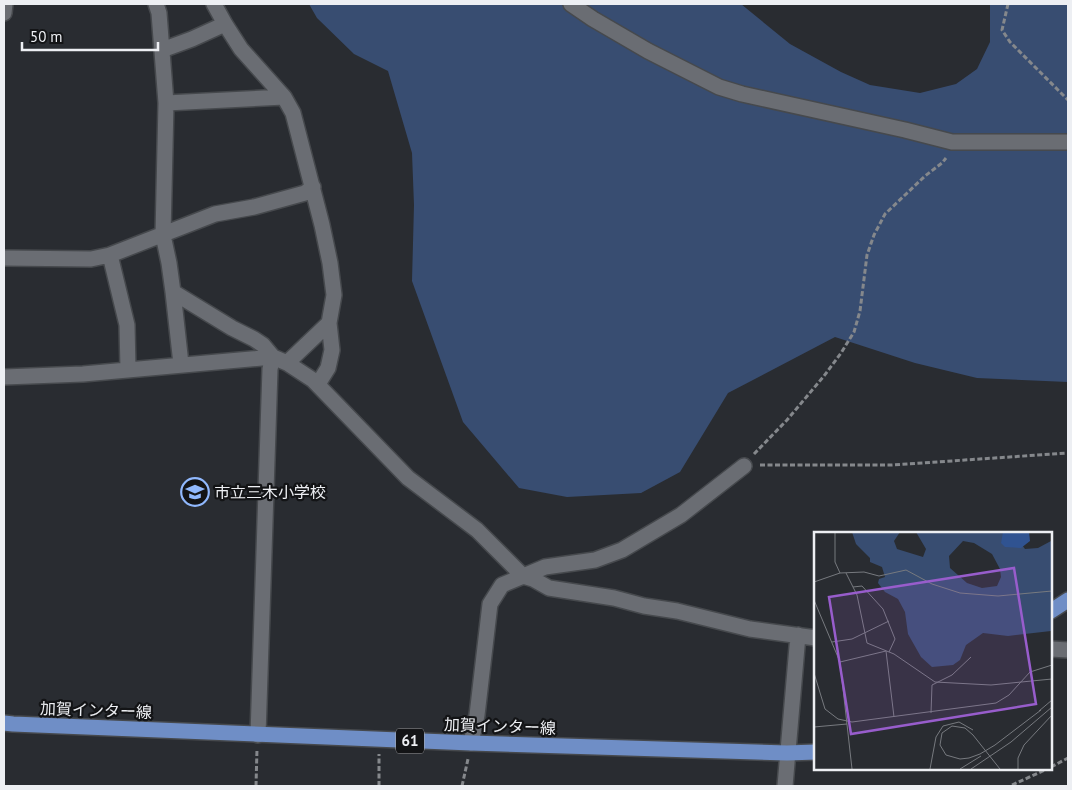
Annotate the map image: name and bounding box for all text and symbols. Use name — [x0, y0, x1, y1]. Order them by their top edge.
scale bar — [22, 20, 159, 52]
text: 50 m — [30, 27, 63, 46]
school or university icon: 市立三木小学校 — [180, 477, 210, 507]
place label: 市立三木小学校 — [214, 482, 326, 502]
inset map — [814, 532, 1052, 770]
street label: 加賀インター線 — [40, 698, 152, 722]
street label: 加賀インター線 — [444, 714, 556, 738]
road number: 61 — [396, 728, 424, 754]

